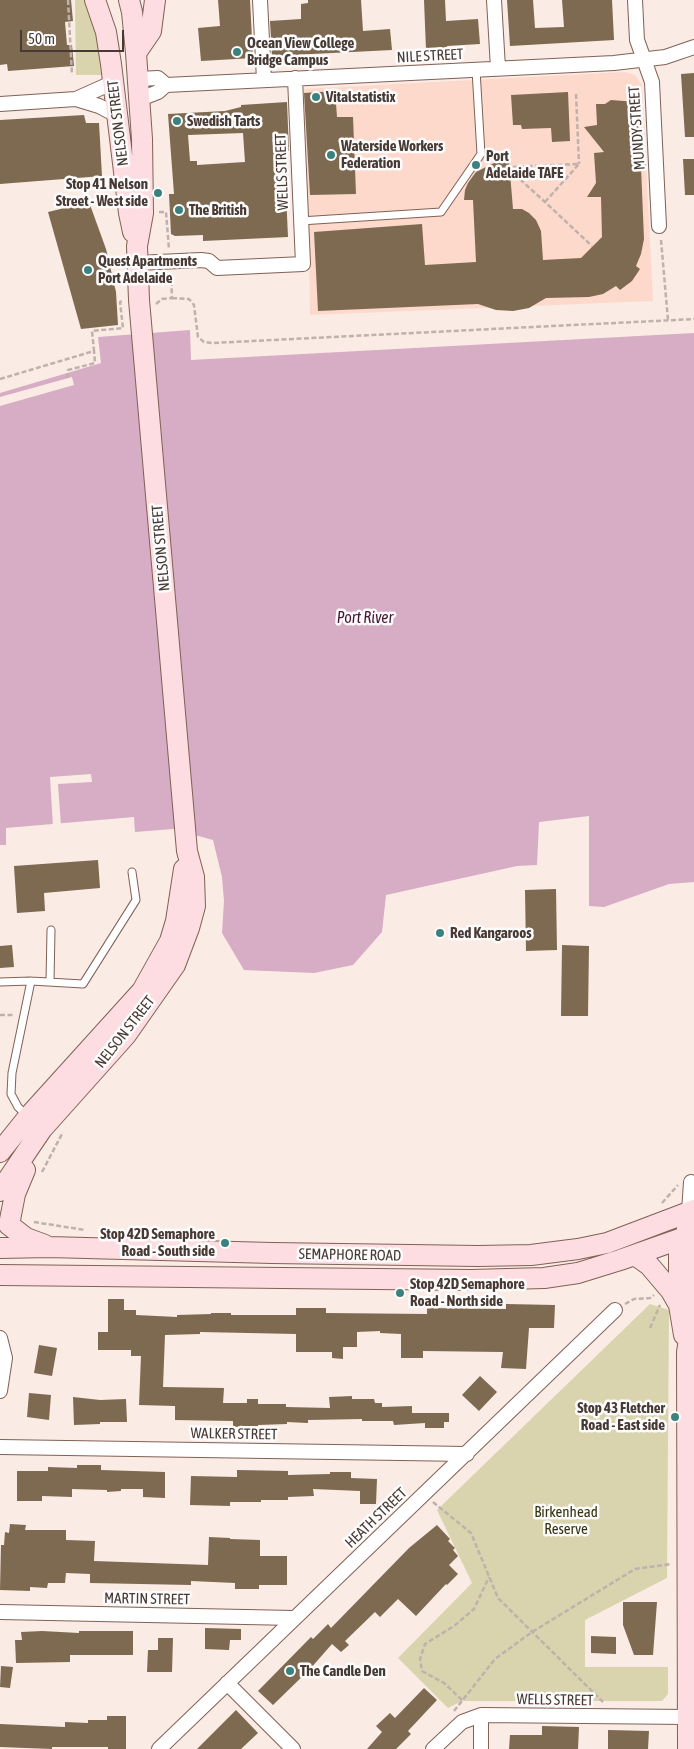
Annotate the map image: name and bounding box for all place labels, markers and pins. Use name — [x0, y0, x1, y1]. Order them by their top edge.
place label: Ocean View College Bridge Campus — [247, 34, 354, 69]
marker: Ocean View College Bridge Campus — [231, 46, 243, 58]
place label: Vitalstatistix — [326, 88, 396, 106]
marker: Vitalstatistix — [310, 91, 322, 103]
place label: Swedish Tarts — [187, 112, 260, 130]
marker: Swedish Tarts — [171, 115, 183, 127]
place label: Waterside Workers Federation — [341, 137, 443, 172]
place label: Port Adelaide TAFE — [486, 147, 563, 182]
marker: Waterside Workers Federation — [325, 149, 337, 161]
marker: Port Adelaide TAFE — [470, 159, 482, 171]
place label: Stop 41 Nelson Street - West side — [56, 175, 148, 210]
marker: Stop 41 Nelson Street - West side — [152, 187, 164, 199]
place label: The British — [189, 201, 247, 219]
marker: The British — [173, 204, 185, 216]
place label: Quest Apartments Port Adelaide — [98, 252, 197, 287]
marker: Quest Apartments Port Adelaide — [82, 264, 94, 276]
place label: Red Kangaroos — [450, 924, 532, 942]
marker: Red Kangaroos — [434, 927, 446, 939]
place label: Stop 42D Semaphore Road - South side — [100, 1225, 215, 1260]
marker: Stop 42D Semaphore Road - South side — [219, 1237, 231, 1249]
place label: Stop 42D Semaphore Road - North side — [410, 1275, 525, 1310]
marker: Stop 42D Semaphore Road - North side — [394, 1287, 406, 1299]
place label: Stop 43 Fletcher Road - East side — [577, 1399, 665, 1434]
marker: Stop 43 Fletcher Road - East side — [669, 1411, 681, 1423]
place label: The Candle Den — [300, 1662, 386, 1680]
marker: The Candle Den — [284, 1665, 296, 1677]

